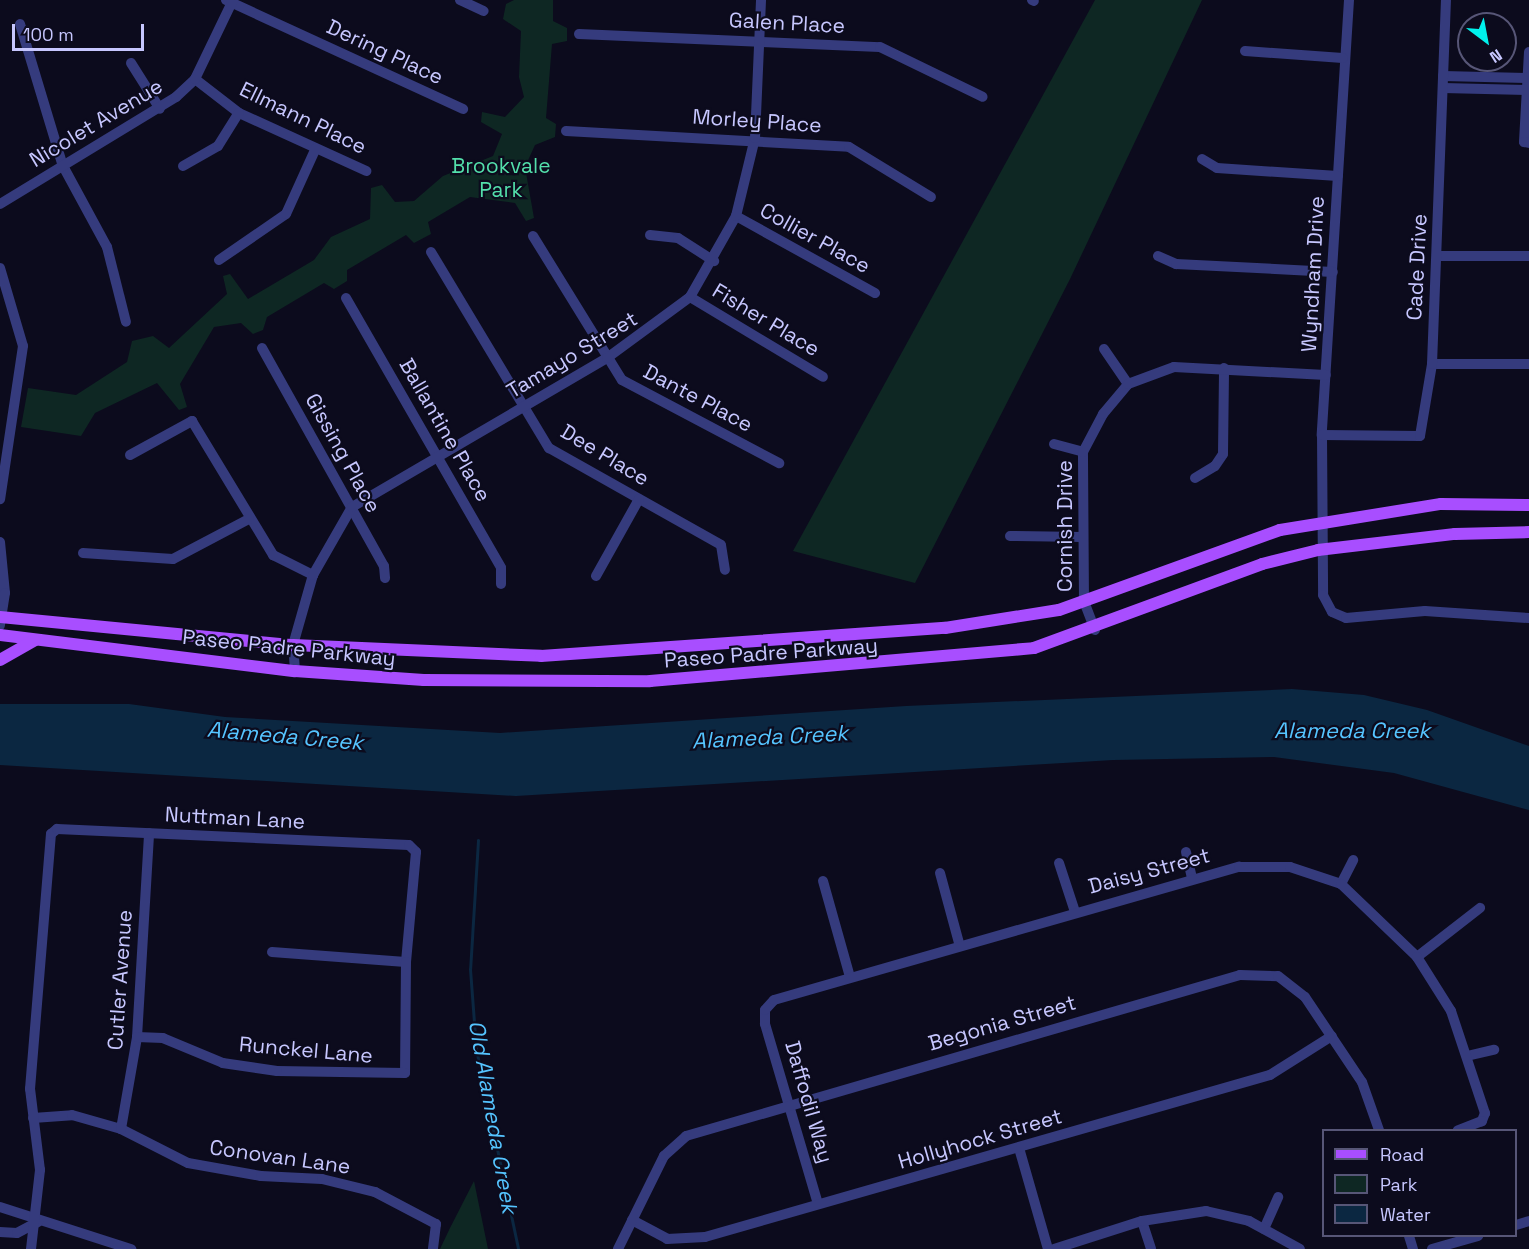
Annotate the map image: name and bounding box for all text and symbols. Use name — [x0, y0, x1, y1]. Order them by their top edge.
street label: Galen Place — [728, 7, 846, 39]
scale bar — [15, 12, 147, 50]
north arrow — [1457, 12, 1517, 72]
street label: Dering Place — [323, 14, 447, 90]
text: 100 m — [23, 23, 74, 46]
text: N — [1486, 44, 1506, 68]
street label: Nicolet Avenue — [25, 73, 167, 173]
street label: Ellmann Place — [235, 76, 371, 160]
street label: Morley Place — [692, 104, 822, 138]
park label: Brookvale Park — [451, 153, 551, 203]
street label: Wyndham Drive — [1296, 195, 1330, 353]
street label: Collier Place — [755, 197, 875, 279]
street label: Cade Drive — [1402, 213, 1432, 321]
street label: Fisher Place — [708, 278, 824, 362]
street label: Tamayo Street — [502, 306, 642, 404]
street label: Ballantine Place — [394, 354, 496, 506]
street label: Dante Place — [639, 359, 757, 437]
street label: Gissing Place — [300, 389, 386, 517]
street label: Dee Place — [556, 419, 654, 491]
street label: Cornish Drive — [1052, 460, 1078, 592]
street label: Paseo Padre Parkway — [181, 624, 397, 672]
street label: Paseo Padre Parkway — [663, 633, 879, 673]
water label: Alameda Creek — [206, 716, 364, 756]
water label: Alameda Creek — [1274, 718, 1430, 744]
water label: Alameda Creek — [691, 720, 849, 754]
street label: Nuttman Lane — [164, 802, 306, 834]
street label: Daisy Street — [1086, 843, 1212, 899]
street label: Cutler Avenue — [103, 909, 137, 1051]
street label: Begonia Street — [925, 990, 1079, 1056]
water label: Old Alameda Creek — [463, 1018, 523, 1216]
street label: Runckel Lane — [238, 1032, 374, 1068]
street label: Daffodil Way — [780, 1038, 838, 1166]
street label: Hollyhock Street — [895, 1104, 1065, 1174]
legend — [1322, 1129, 1517, 1237]
street label: Conovan Lane — [208, 1135, 352, 1179]
text: Road — [1380, 1143, 1424, 1166]
text: Park — [1380, 1173, 1417, 1196]
text: Water — [1380, 1203, 1431, 1226]

